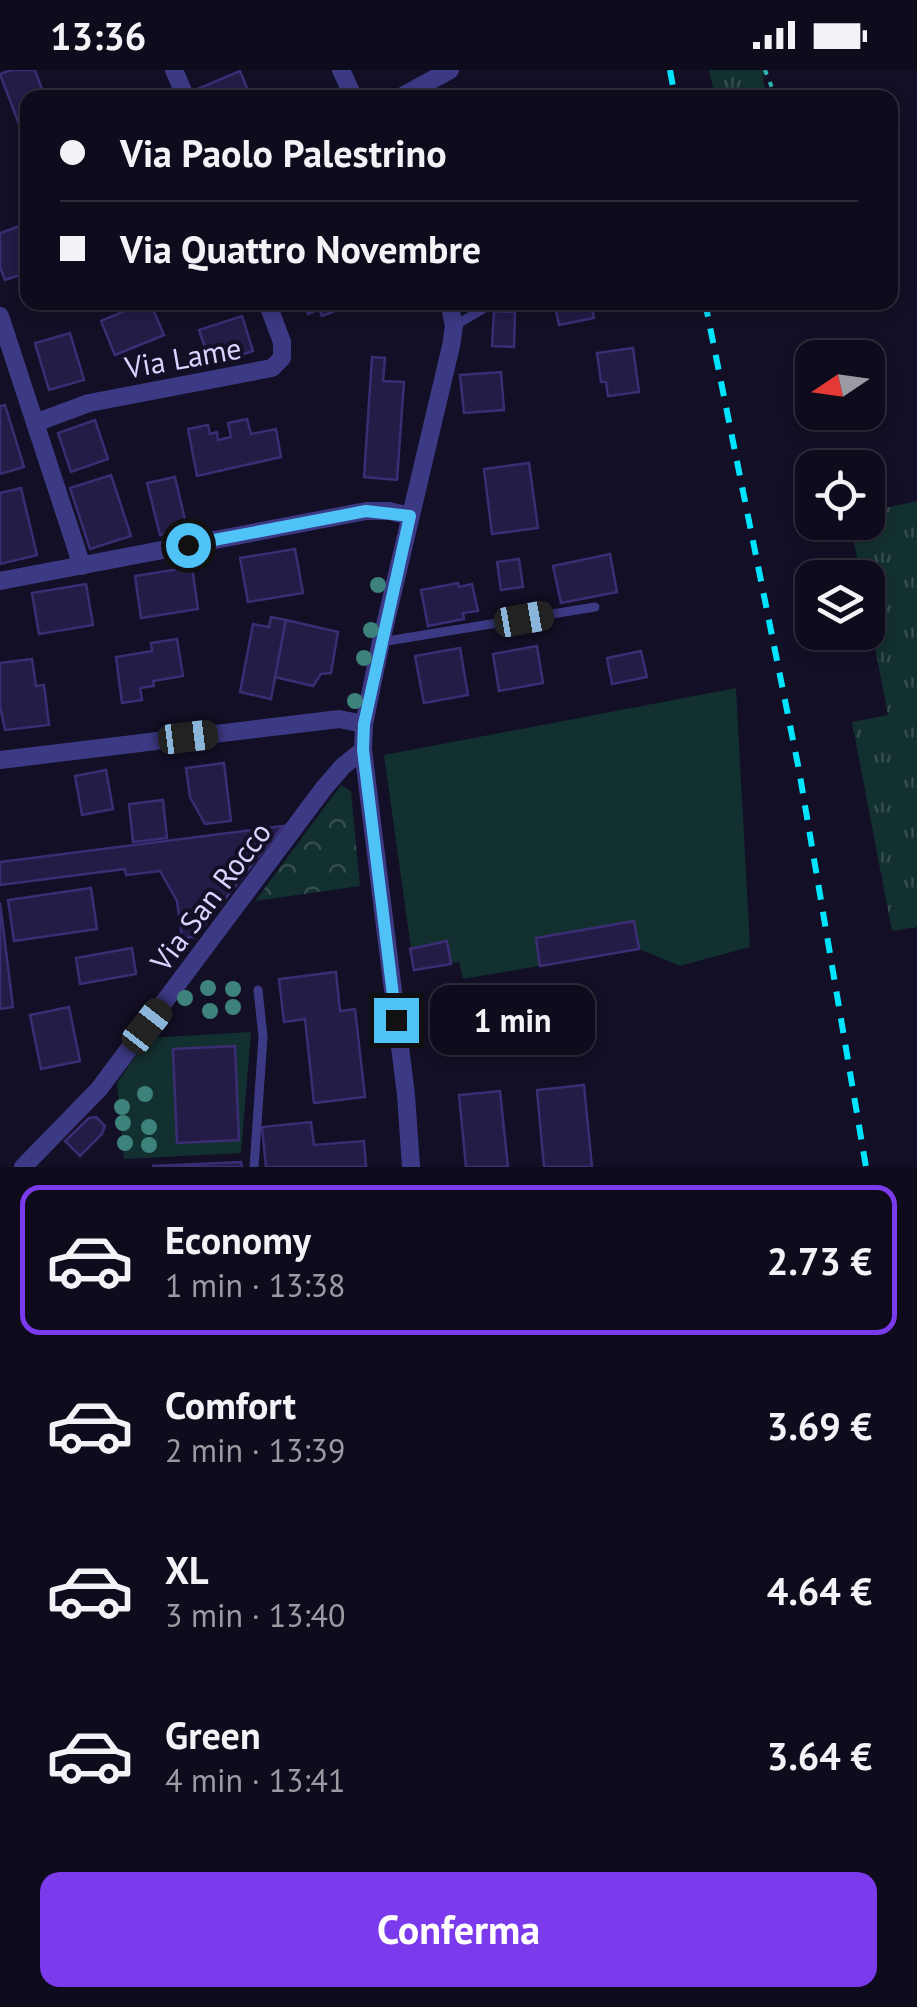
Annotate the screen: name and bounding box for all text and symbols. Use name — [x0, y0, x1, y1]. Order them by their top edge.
text: 13:36 — [50, 11, 146, 60]
text: Via Paolo Palestrino — [120, 128, 447, 177]
text: Via Quattro Novembre — [120, 224, 481, 273]
street label: Via Lame — [121, 328, 244, 387]
north arrow — [795, 340, 885, 430]
map controls — [795, 340, 885, 650]
button: locate — [795, 450, 885, 540]
route start — [166, 523, 211, 568]
button: layers — [795, 560, 885, 650]
car — [492, 599, 556, 639]
car — [156, 718, 220, 756]
street label: Via San Rocco — [140, 813, 279, 979]
callout: 1 min — [431, 985, 596, 1055]
car — [117, 993, 177, 1059]
route end — [374, 998, 419, 1043]
text: 1 min — [473, 999, 552, 1041]
icon: car — [45, 1215, 135, 1305]
text: Economy — [165, 1215, 311, 1264]
text: 2.73 € — [767, 1236, 872, 1285]
text: 1 min · 13:38 — [165, 1264, 345, 1306]
icon: car — [45, 1380, 135, 1470]
text: Comfort — [165, 1380, 296, 1429]
text: 3.69 € — [767, 1401, 872, 1450]
text: 2 min · 13:39 — [165, 1429, 345, 1471]
icon: car — [45, 1545, 135, 1635]
text: XL — [165, 1545, 209, 1594]
text: 4.64 € — [767, 1566, 872, 1615]
text: 3 min · 13:40 — [165, 1594, 345, 1636]
icon: car — [45, 1710, 135, 1800]
text: Green — [165, 1710, 261, 1759]
text: 3.64 € — [767, 1731, 872, 1780]
text: 4 min · 13:41 — [165, 1759, 345, 1801]
button: Conferma — [40, 1872, 877, 1987]

